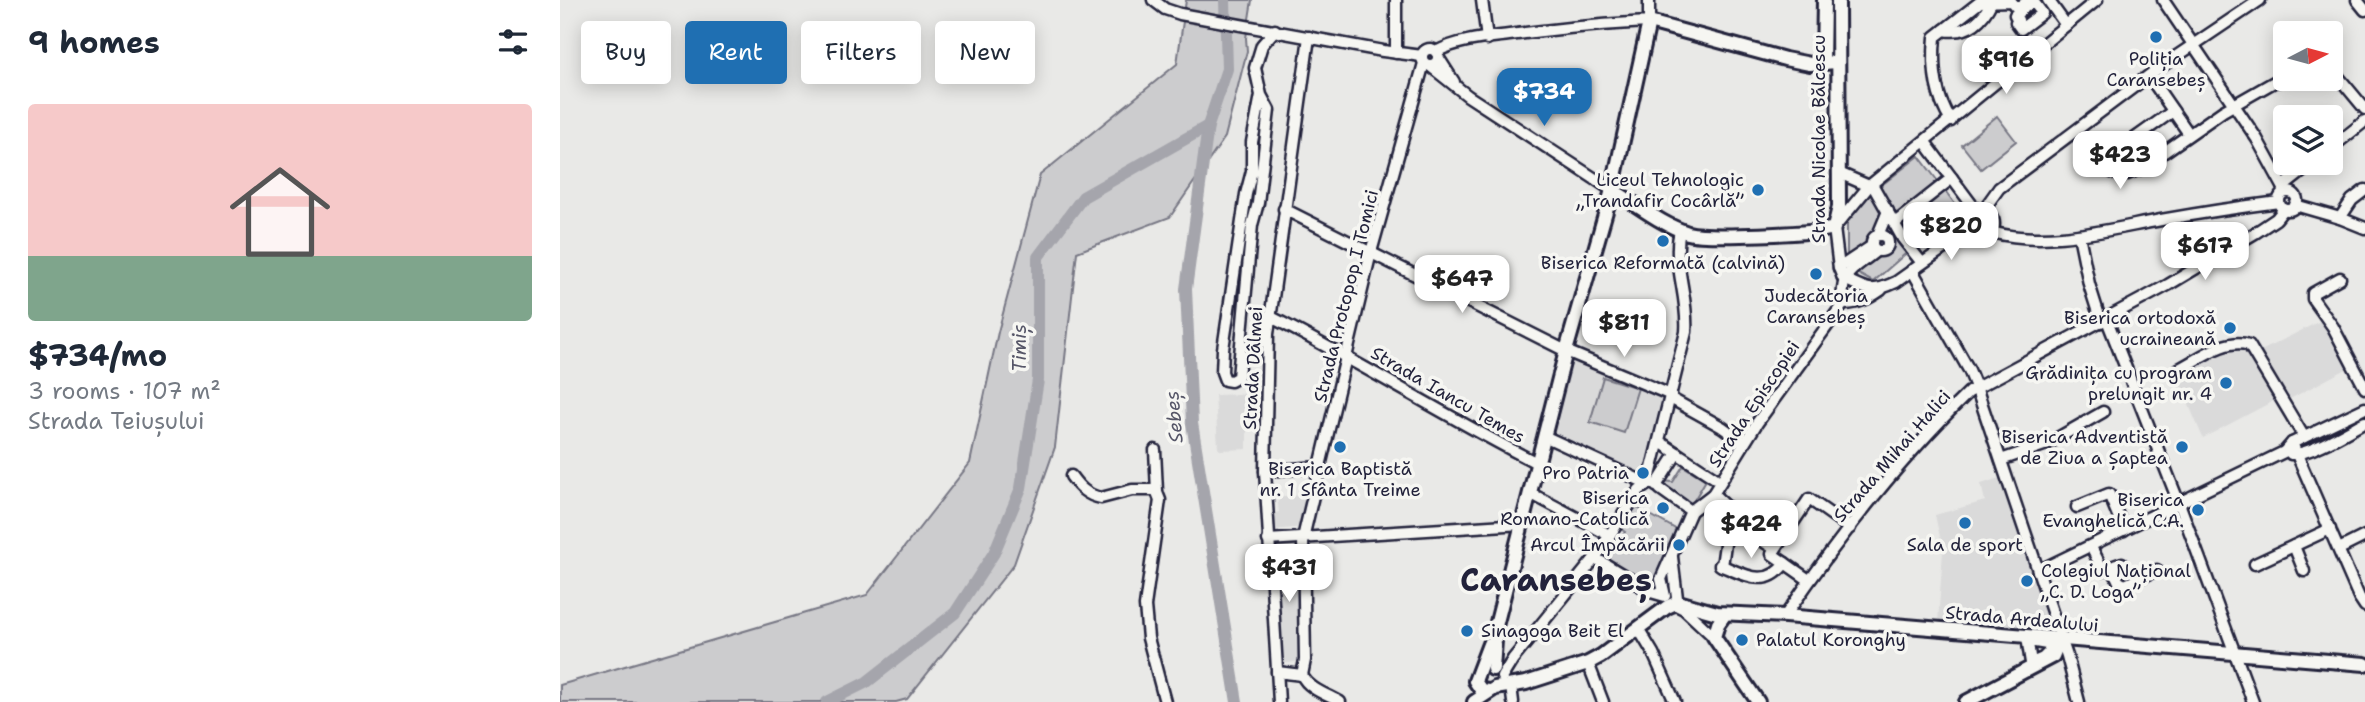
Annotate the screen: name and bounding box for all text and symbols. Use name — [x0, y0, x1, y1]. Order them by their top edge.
chip: Buy — [581, 21, 671, 84]
chip: Rent — [685, 21, 787, 84]
chip: Filters — [801, 21, 921, 84]
chip: New — [935, 21, 1035, 84]
north arrow — [2273, 21, 2343, 91]
map controls — [2273, 21, 2343, 175]
text: 9 homes — [28, 22, 160, 63]
icon: filters — [494, 23, 532, 61]
marker: Poliția Caransebeș — [2148, 29, 2164, 45]
street label: Strada Nicolae Bălcescu — [1807, 35, 1831, 243]
pin: $916 — [1965, 36, 2047, 96]
text: $916 — [1978, 44, 2034, 74]
place label: Poliția Caransebeș — [2106, 47, 2206, 92]
pin: $734 — [1503, 68, 1585, 128]
text: $734 — [1513, 76, 1575, 106]
button: layers — [2273, 105, 2343, 175]
pin: $423 — [2079, 132, 2161, 191]
text: $423 — [2089, 139, 2151, 169]
icon: home — [217, 149, 343, 275]
place label: Liceul Tehnologic „Trandafir Cocârlă” — [1576, 168, 1744, 213]
marker: Liceul Tehnologic „Trandafir Cocârlă” — [1750, 182, 1766, 198]
street label: Strada Protopop I Tomici — [1308, 187, 1384, 405]
pin: $820 — [1910, 202, 1992, 262]
text: $820 — [1919, 210, 1983, 240]
pin: $617 — [2164, 222, 2246, 282]
text: $617 — [2177, 230, 2233, 260]
marker: Biserica Reformată (calvină) — [1655, 233, 1671, 249]
place label: Biserica Reformată (calvină) — [1541, 251, 1785, 275]
pin: $647 — [1421, 256, 1503, 315]
text: $647 — [1430, 263, 1494, 293]
marker: Judecătoria Caransebeș — [1808, 266, 1824, 282]
place label: Judecătoria Caransebeș — [1764, 284, 1868, 329]
pin: $811 — [1583, 300, 1665, 359]
street label: Strada Dâlmei — [1238, 306, 1268, 430]
place label: Biserica ortodoxă ucraineană — [2064, 306, 2216, 351]
text: $811 — [1598, 307, 1650, 337]
marker: Biserica ortodoxă ucraineană — [2222, 320, 2238, 336]
water label: Timiș — [1007, 324, 1033, 372]
text: $734/mo — [28, 335, 167, 376]
street label: Strada Episcopiei — [1703, 336, 1805, 472]
street label: Strada Iancu Temes — [1366, 341, 1530, 449]
place label: Grădinița cu program prelungit nr. 4 — [2025, 361, 2212, 406]
marker: Grădinița cu program prelungit nr. 4 — [2218, 375, 2234, 391]
text: 3 rooms · 107 m² — [28, 376, 221, 406]
street label: Strada Mihai Halici — [1828, 385, 1956, 527]
water label: Sebeș — [1159, 390, 1190, 444]
text: Strada Teiușului — [28, 406, 205, 436]
place label: Biserica Adventistă de Ziua a Șaptea — [2001, 425, 2168, 470]
marker: Biserica Baptistă nr. 1 Sfânta Treime — [1332, 439, 1348, 455]
marker: Biserica Adventistă de Ziua a Șaptea — [2174, 439, 2190, 455]
place label: Biserica Baptistă nr. 1 Sfânta Treime — [1259, 457, 1421, 502]
place label: Pro Patria — [1542, 461, 1629, 485]
marker: Pro Patria — [1635, 465, 1651, 481]
place label: Biserica Romano-Catolică — [1500, 486, 1649, 531]
place label: Biserica Evanghelică C.A. — [2042, 488, 2184, 533]
marker: Biserica Romano-Catolică — [1655, 500, 1671, 516]
pin: $424 — [1710, 500, 1792, 560]
marker: Biserica Evanghelică C.A. — [2190, 502, 2206, 518]
text: $424 — [1720, 508, 1782, 538]
marker: Sala de sport — [1957, 515, 1973, 531]
place label: Arcul Împăcării — [1530, 533, 1665, 557]
place label: Sala de sport — [1907, 533, 2023, 557]
marker: Arcul Împăcării — [1671, 537, 1687, 553]
pin: $431 — [1248, 544, 1330, 604]
text: $431 — [1261, 552, 1317, 582]
district label: Caransebeș — [1460, 558, 1652, 603]
place label: Colegiul Național „C. D. Loga” — [2040, 559, 2191, 604]
marker: Colegiul Național „C. D. Loga” — [2019, 573, 2035, 589]
street label: Strada Ardealului — [1944, 600, 2100, 638]
place label: Sinagoga Beit El — [1481, 619, 1624, 643]
marker: Sinagoga Beit El — [1459, 623, 1475, 639]
place label: Palatul Koronghy — [1756, 628, 1906, 652]
marker: Palatul Koronghy — [1734, 632, 1750, 648]

